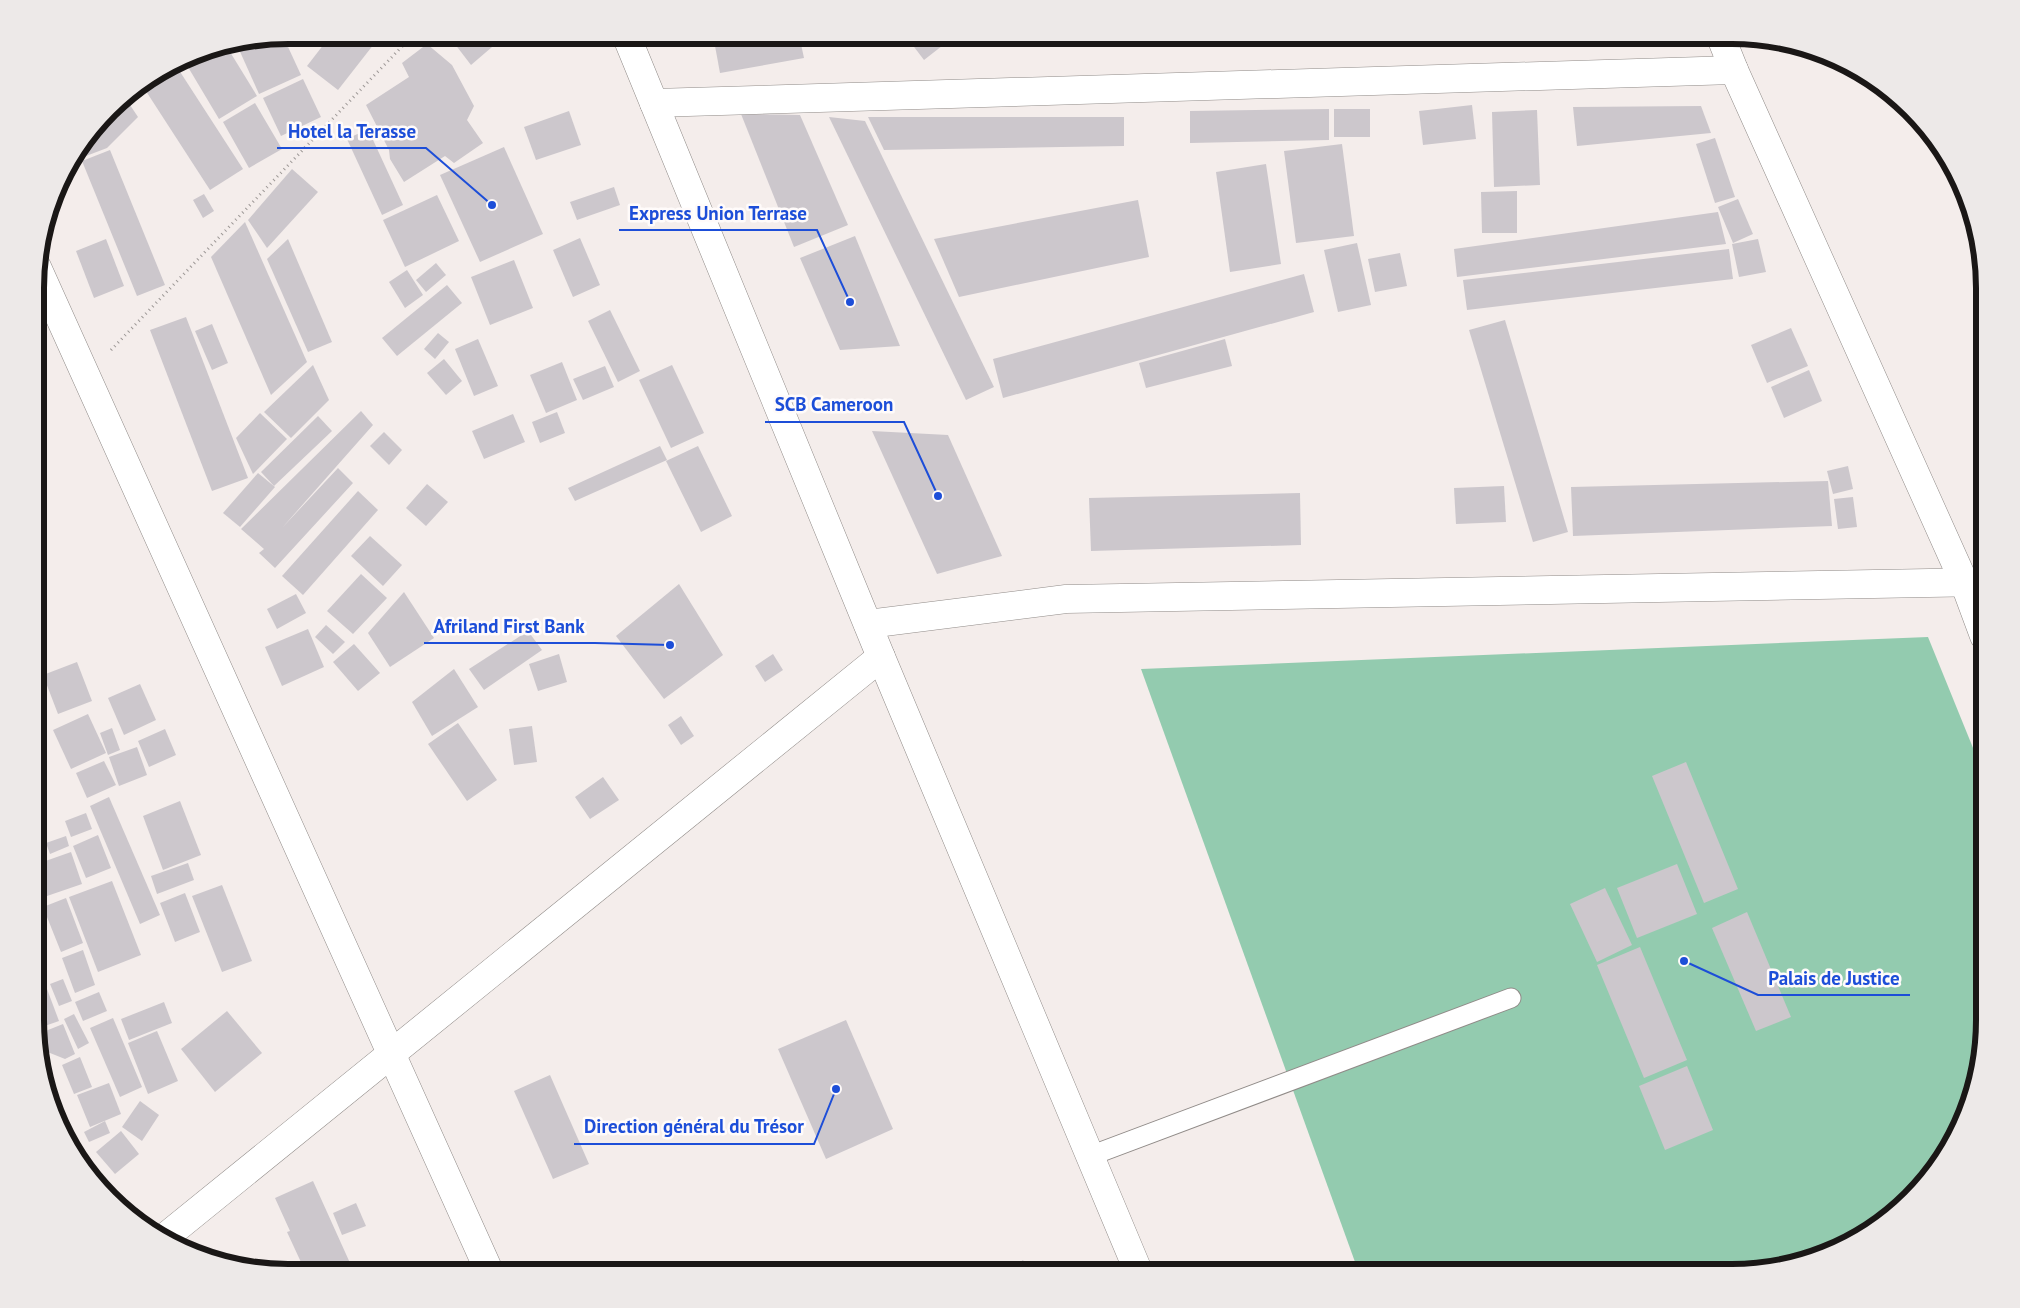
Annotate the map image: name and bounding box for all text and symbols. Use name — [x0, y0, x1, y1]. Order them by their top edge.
callout: Hotel la Terasse — [277, 114, 426, 148]
text: Hotel la Terasse — [288, 119, 416, 143]
callout: Express Union Terrase — [619, 196, 817, 230]
text: Express Union Terrase — [629, 201, 807, 225]
callout: SCB Cameroon — [765, 388, 904, 422]
text: SCB Cameroon — [775, 392, 893, 416]
callout: Afriland First Bank — [424, 609, 595, 643]
text: Afriland First Bank — [433, 614, 585, 638]
callout: Palais de Justice — [1758, 961, 1910, 995]
text: Palais de Justice — [1768, 966, 1900, 990]
callout: Direction général du Trésor — [574, 1110, 814, 1144]
text: Direction général du Trésor — [584, 1114, 804, 1138]

